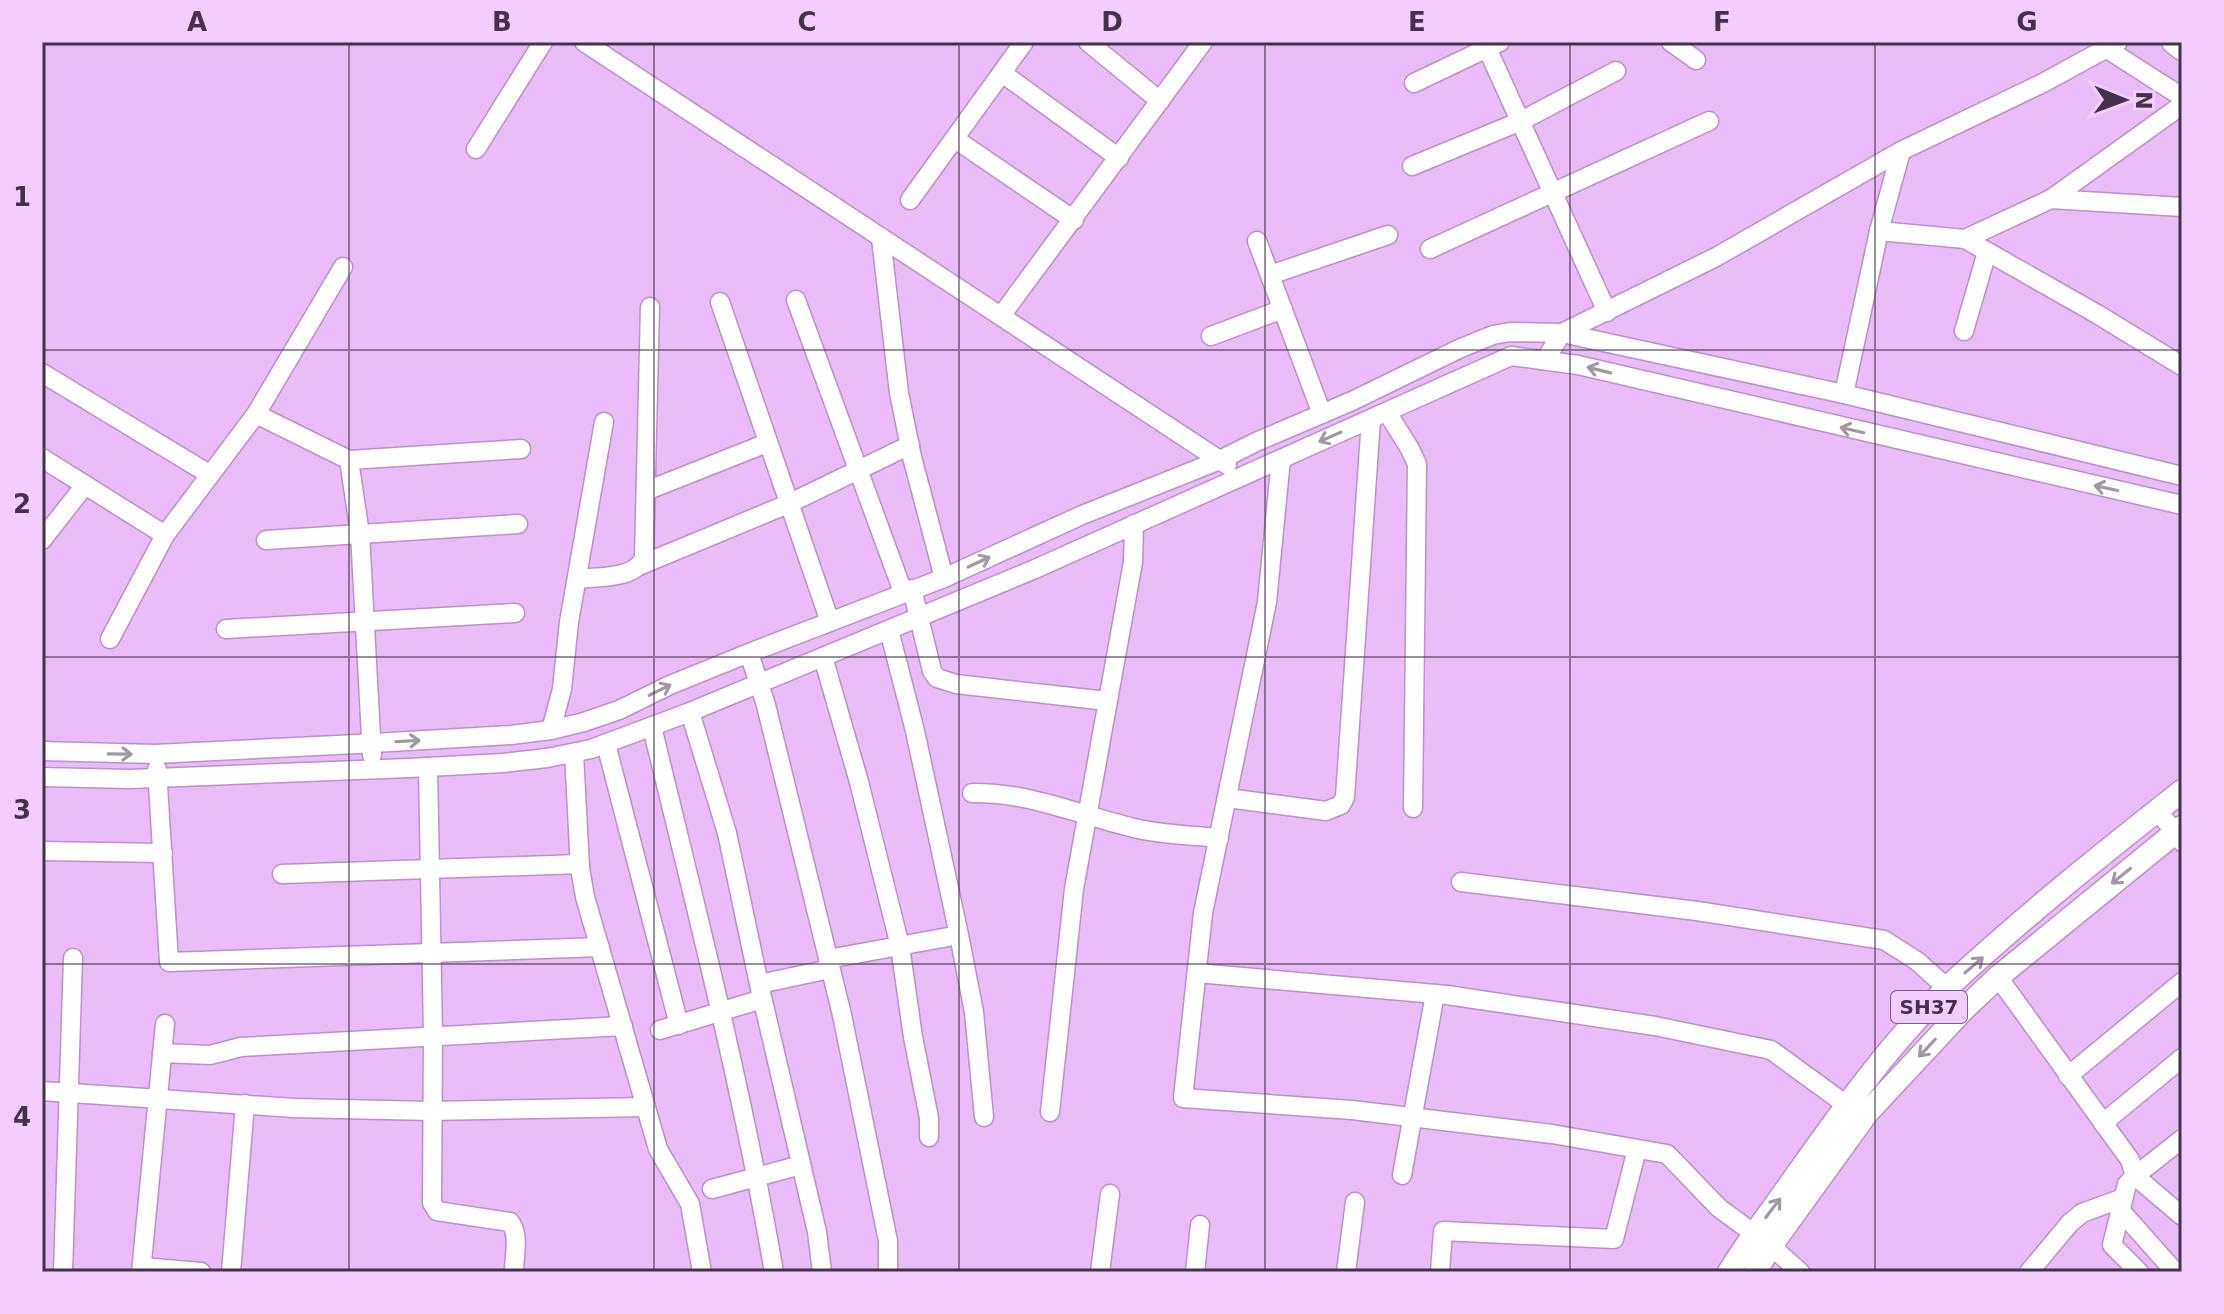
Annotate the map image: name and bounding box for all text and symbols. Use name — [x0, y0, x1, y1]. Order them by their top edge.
text: A — [187, 7, 207, 37]
text: B — [492, 7, 512, 37]
text: C — [797, 7, 817, 37]
text: D — [1101, 7, 1123, 37]
text: E — [1408, 7, 1426, 37]
text: F — [1713, 7, 1731, 37]
text: G — [2016, 7, 2038, 37]
north arrow — [2084, 60, 2164, 140]
text: N — [2131, 91, 2156, 110]
text: 1 — [13, 182, 31, 212]
one-way arrow — [1587, 362, 1613, 377]
one-way arrow — [1840, 422, 1866, 437]
one-way arrow — [1318, 430, 1342, 445]
one-way arrow — [2094, 480, 2119, 495]
text: 2 — [13, 489, 31, 519]
one-way arrow — [966, 554, 990, 569]
one-way arrow — [647, 682, 671, 697]
one-way arrow — [394, 733, 421, 748]
one-way arrow — [106, 746, 133, 761]
text: 3 — [13, 795, 31, 825]
one-way arrow — [2112, 867, 2132, 885]
one-way arrow — [1963, 956, 1983, 974]
road number: SH37 — [1891, 991, 1967, 1023]
one-way arrow — [1918, 1038, 1937, 1058]
text: 4 — [13, 1102, 31, 1132]
one-way arrow — [1765, 1198, 1782, 1219]

